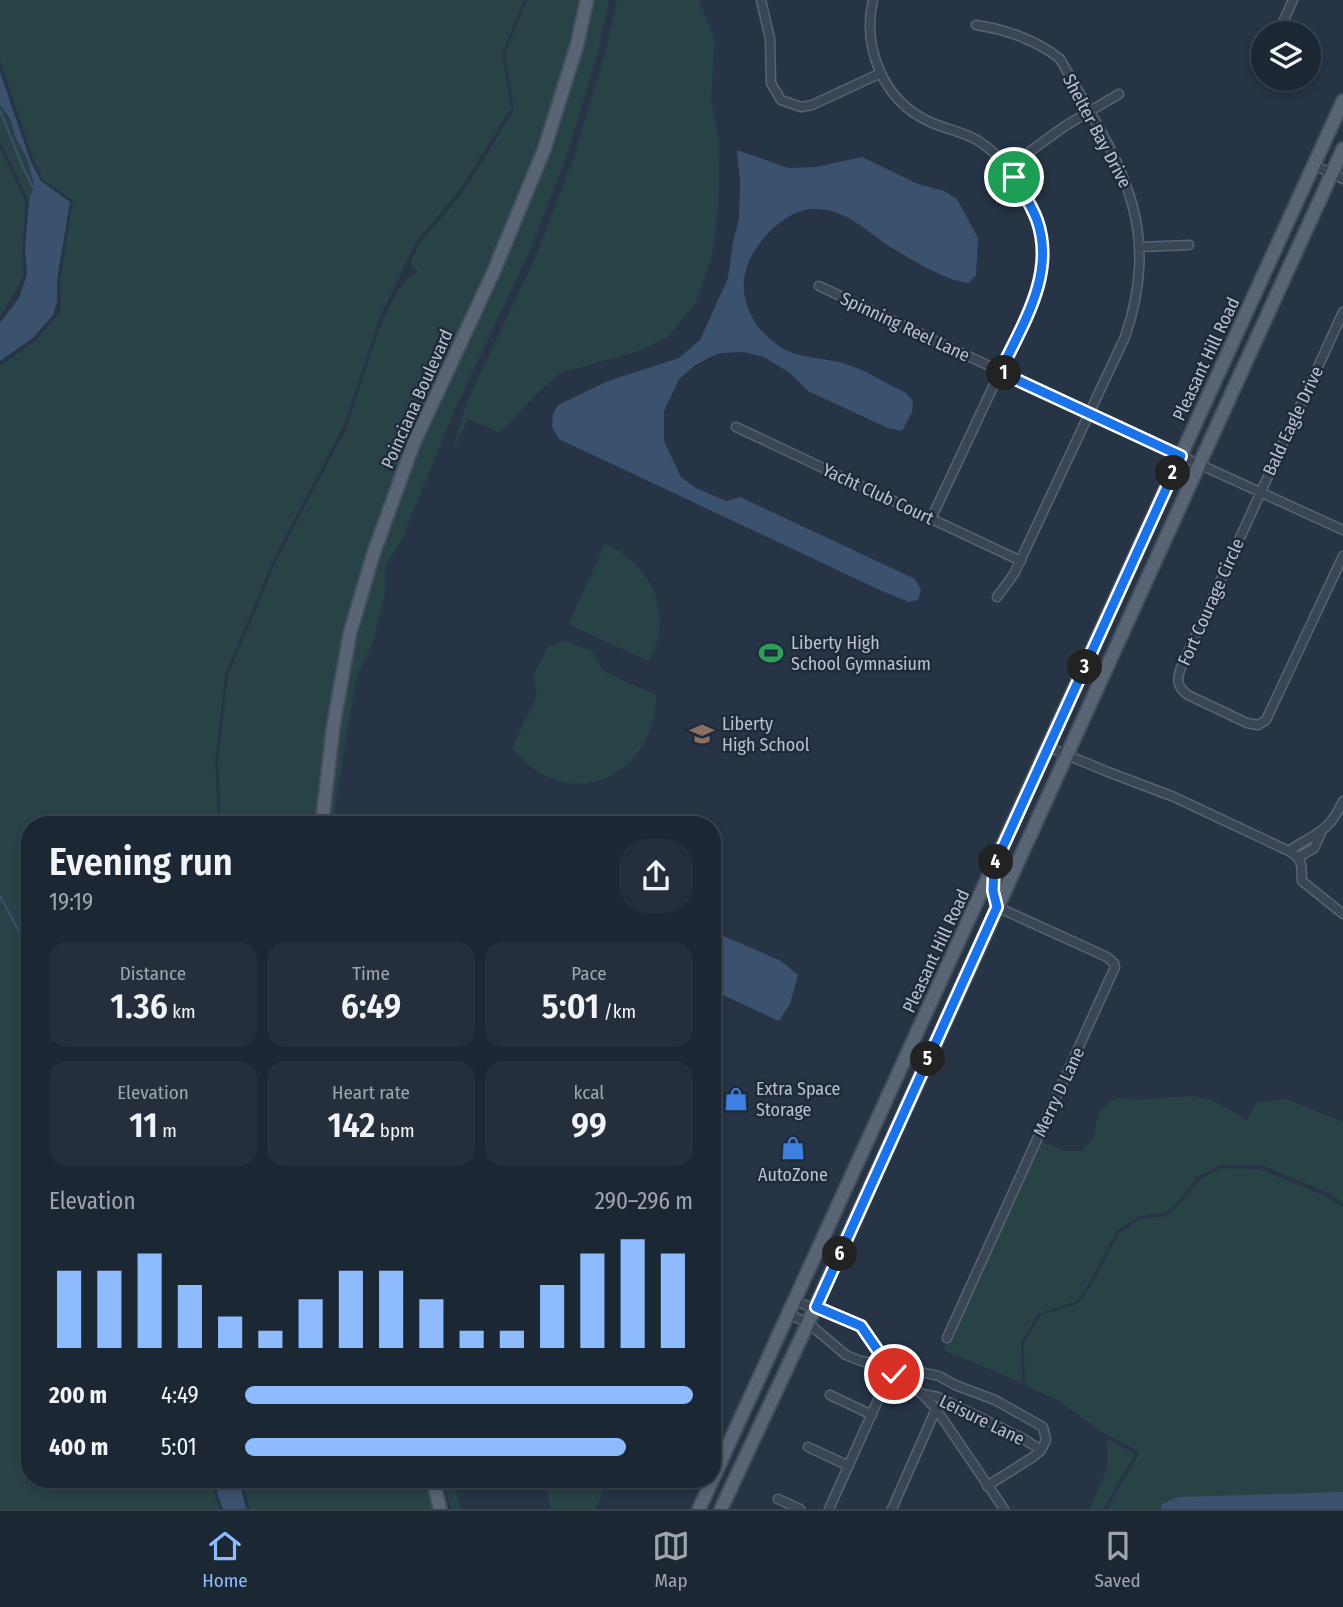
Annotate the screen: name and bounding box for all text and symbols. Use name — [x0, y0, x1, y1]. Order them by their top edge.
map controls — [1251, 21, 1321, 91]
button: layers — [1251, 21, 1321, 91]
street label: Shelter Bay Drive — [1058, 70, 1136, 192]
pin — [984, 147, 1044, 207]
icon: arrive — [995, 158, 1033, 196]
street label: Spinning Reel Lane — [837, 287, 973, 367]
street label: Pleasant Hill Road — [1168, 294, 1244, 424]
street label: Poinciana Boulevard — [376, 326, 458, 472]
pin: 1 — [986, 356, 1021, 390]
text: 1 — [999, 361, 1008, 384]
street label: Bald Eagle Drive — [1258, 363, 1328, 479]
pin: 2 — [1156, 456, 1190, 490]
street label: Yacht Club Court — [819, 459, 937, 529]
text: 2 — [1168, 461, 1177, 484]
street label: Fort Courage Circle — [1173, 535, 1249, 669]
place label: Liberty High School Gymnasium — [791, 632, 931, 675]
sports icon: Liberty High School Gymnasium — [757, 639, 785, 667]
pin: 3 — [1068, 650, 1102, 684]
text: 3 — [1080, 655, 1089, 678]
place label: Liberty High School — [722, 713, 810, 756]
school or university icon: Liberty High School — [688, 720, 716, 748]
text: Evening run — [49, 839, 233, 885]
button: share — [619, 839, 693, 913]
pin: 4 — [978, 844, 1014, 880]
text: 4 — [991, 850, 1000, 873]
street label: Pleasant Hill Road — [898, 886, 974, 1016]
text: 19:19 — [49, 888, 93, 916]
text: Distance — [120, 962, 186, 985]
text: Time — [352, 962, 390, 985]
text: Pace — [571, 962, 607, 985]
text: 1.36 — [110, 985, 168, 1027]
text: 6:49 — [341, 985, 401, 1027]
text: 5:01 — [542, 985, 599, 1027]
text: km — [168, 1000, 196, 1023]
text: /km — [599, 1000, 636, 1023]
pin: 5 — [911, 1042, 946, 1076]
street label: Merry D Lane — [1029, 1044, 1089, 1140]
text: 5 — [923, 1047, 932, 1070]
place label: Extra Space Storage — [756, 1078, 841, 1121]
text: Elevation — [117, 1081, 189, 1104]
text: Heart rate — [332, 1081, 410, 1104]
text: kcal — [574, 1081, 604, 1104]
shop icon: Extra Space Storage — [722, 1085, 750, 1113]
text: 11 — [129, 1104, 158, 1146]
text: 142 — [327, 1104, 375, 1146]
text: 99 — [571, 1104, 607, 1146]
text: m — [158, 1119, 177, 1142]
text: bpm — [375, 1119, 415, 1142]
shop icon: AutoZone — [779, 1134, 807, 1162]
place label: AutoZone — [758, 1164, 828, 1186]
text: Elevation — [49, 1187, 136, 1215]
text: 290–296 m — [595, 1187, 693, 1215]
pin: 6 — [822, 1236, 858, 1272]
text: 6 — [835, 1242, 844, 1265]
pin — [864, 1344, 924, 1404]
icon: check — [875, 1355, 913, 1393]
text: 200 m — [49, 1381, 107, 1409]
text: 4:49 — [161, 1381, 199, 1409]
street label: Leisure Lane — [936, 1390, 1028, 1450]
text: 400 m — [49, 1433, 108, 1461]
text: 5:01 — [161, 1433, 197, 1461]
tab: Home — [202, 1527, 248, 1592]
tab: Map — [652, 1527, 690, 1592]
tab: Saved — [1094, 1527, 1141, 1592]

